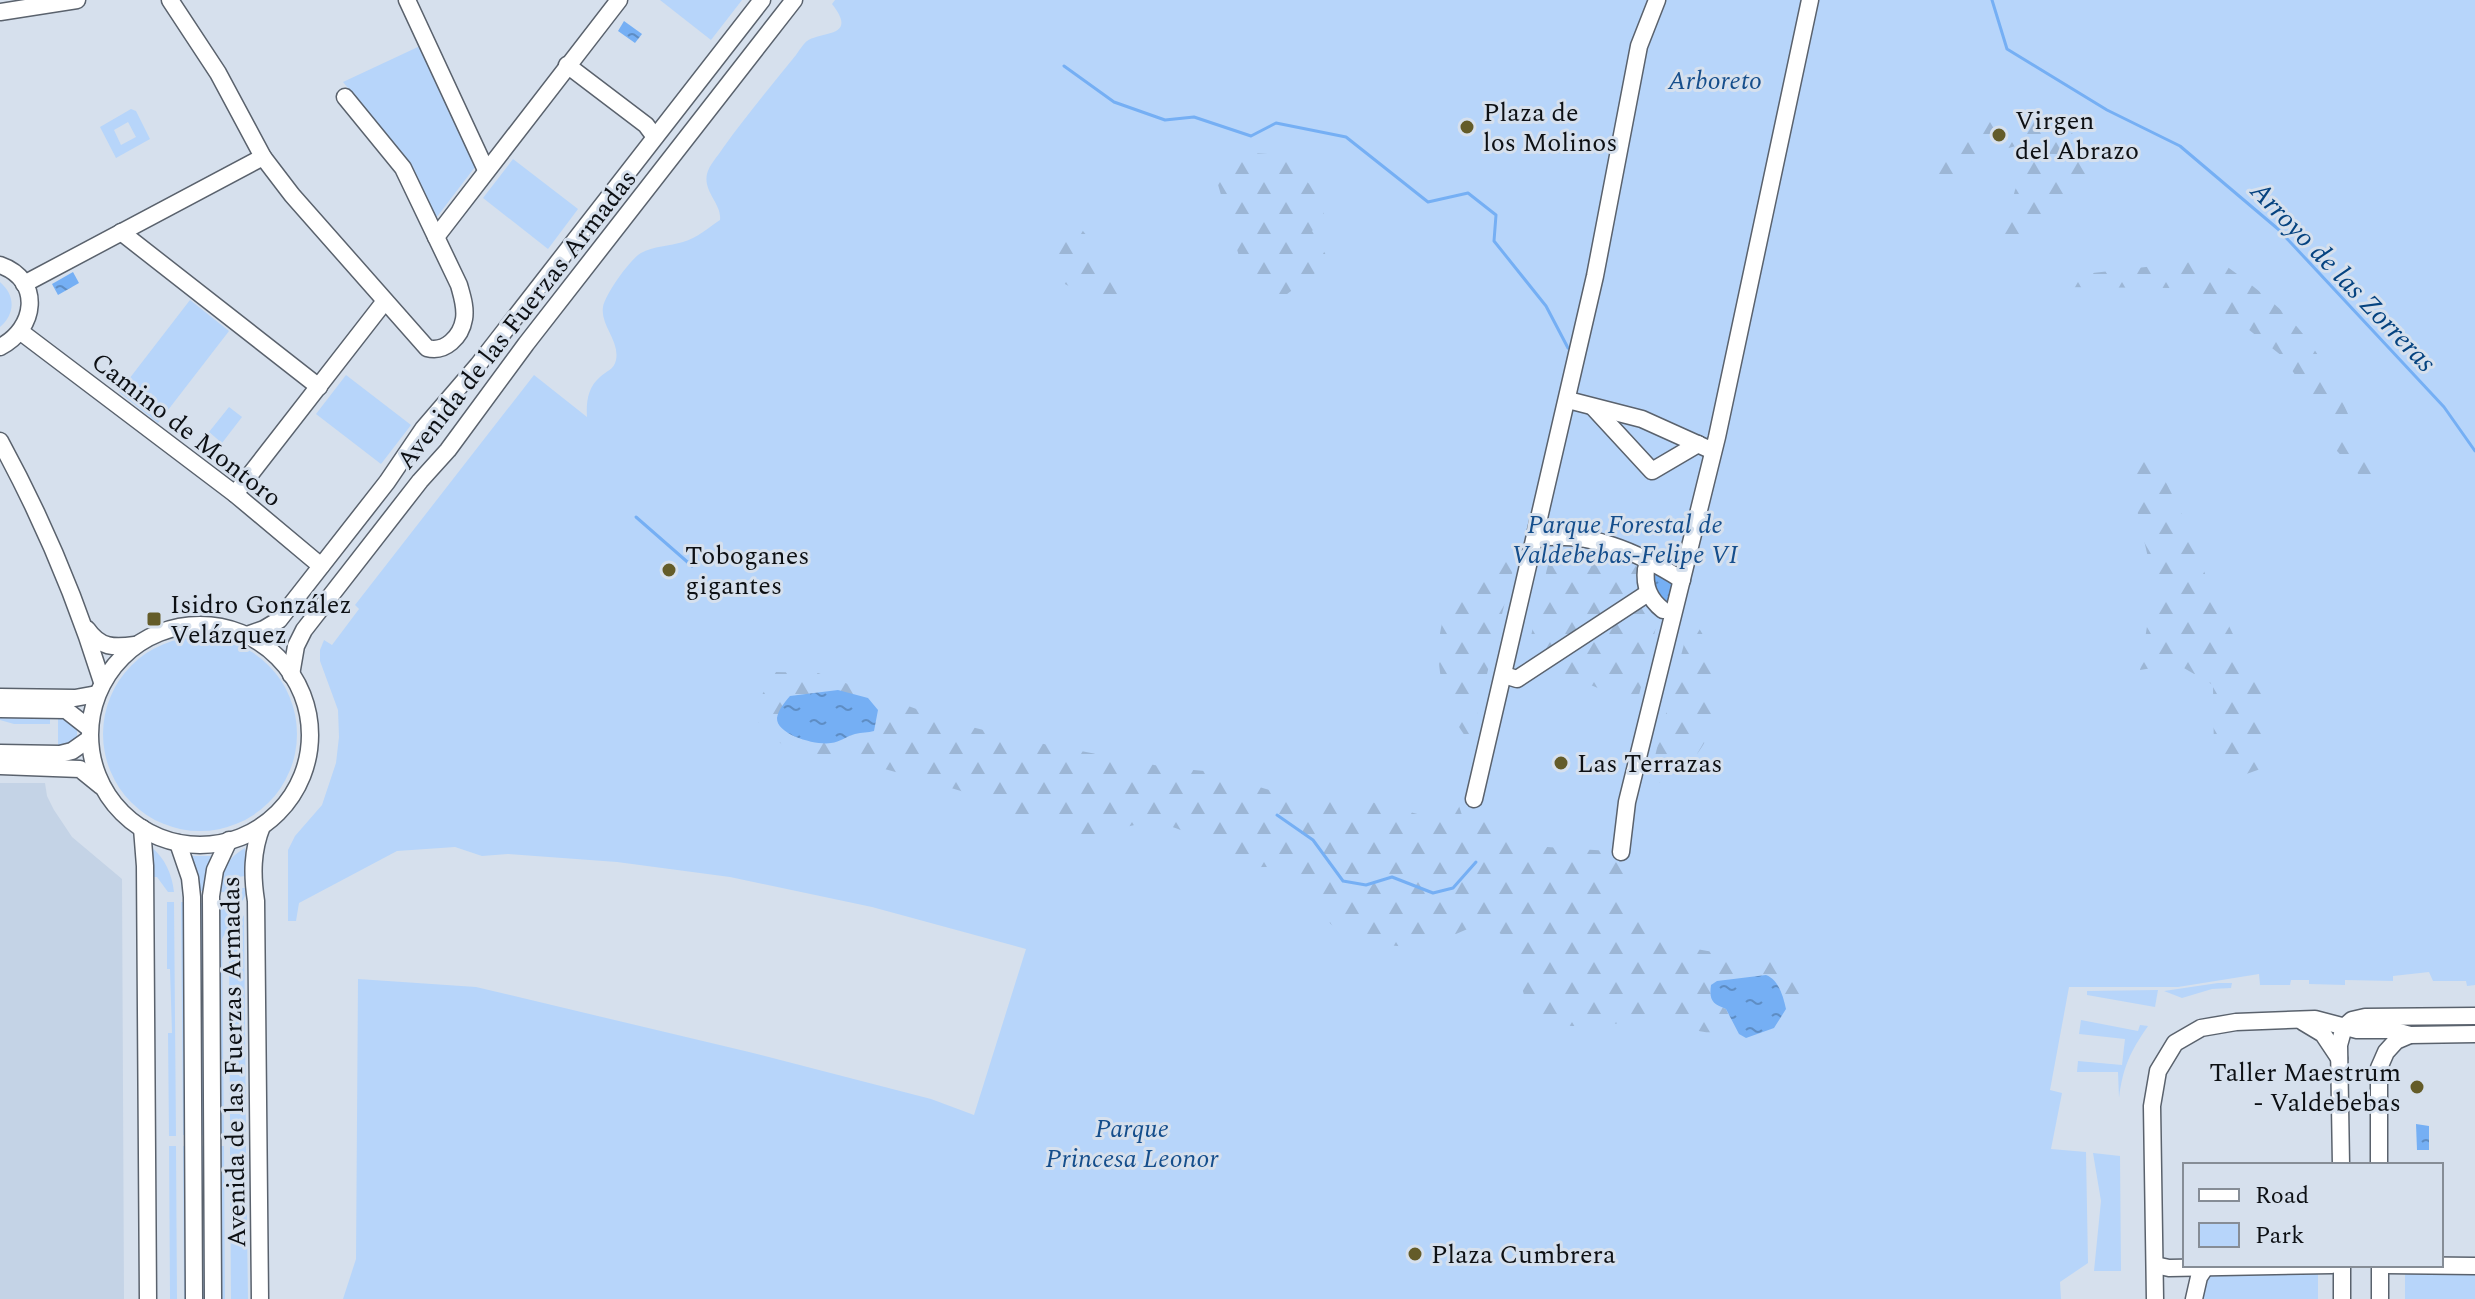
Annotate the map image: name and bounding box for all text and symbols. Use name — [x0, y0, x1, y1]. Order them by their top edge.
park label: Arboreto — [1667, 61, 1762, 101]
place label: Plaza de los Molinos — [1483, 93, 1618, 163]
place label: Virgen del Abrazo — [2015, 101, 2139, 171]
marker: Plaza de los Molinos — [1458, 118, 1476, 136]
marker: Virgen del Abrazo — [1990, 126, 2008, 144]
street label: Avenida de las Fuerzas Armadas — [387, 161, 647, 478]
water label: Arroyo de las Zorreras — [2239, 171, 2446, 383]
street label: Camino de Montoro — [82, 342, 290, 517]
park label: Parque Forestal de Valdebebas-Felipe VI — [1512, 505, 1739, 575]
place label: Toboganes gigantes — [685, 536, 809, 606]
marker: Toboganes gigantes — [660, 561, 678, 579]
place label: Isidro González Velázquez — [170, 585, 352, 655]
marker: Isidro González Velázquez — [145, 610, 163, 628]
place label: Las Terrazas — [1577, 744, 1723, 784]
marker: Las Terrazas — [1552, 754, 1570, 772]
street label: Avenida de las Fuerzas Armadas — [211, 876, 257, 1248]
place label: Taller Maestrum - Valdebebas — [2209, 1053, 2401, 1123]
marker: Taller Maestrum - Valdebebas — [2408, 1078, 2426, 1096]
park label: Parque Princesa Leonor — [1046, 1109, 1219, 1179]
legend — [2183, 1163, 2443, 1267]
text: Road — [2255, 1178, 2309, 1214]
text: Park — [2255, 1218, 2305, 1254]
place label: Plaza Cumbrera — [1431, 1235, 1616, 1275]
marker: Plaza Cumbrera — [1406, 1245, 1424, 1263]

